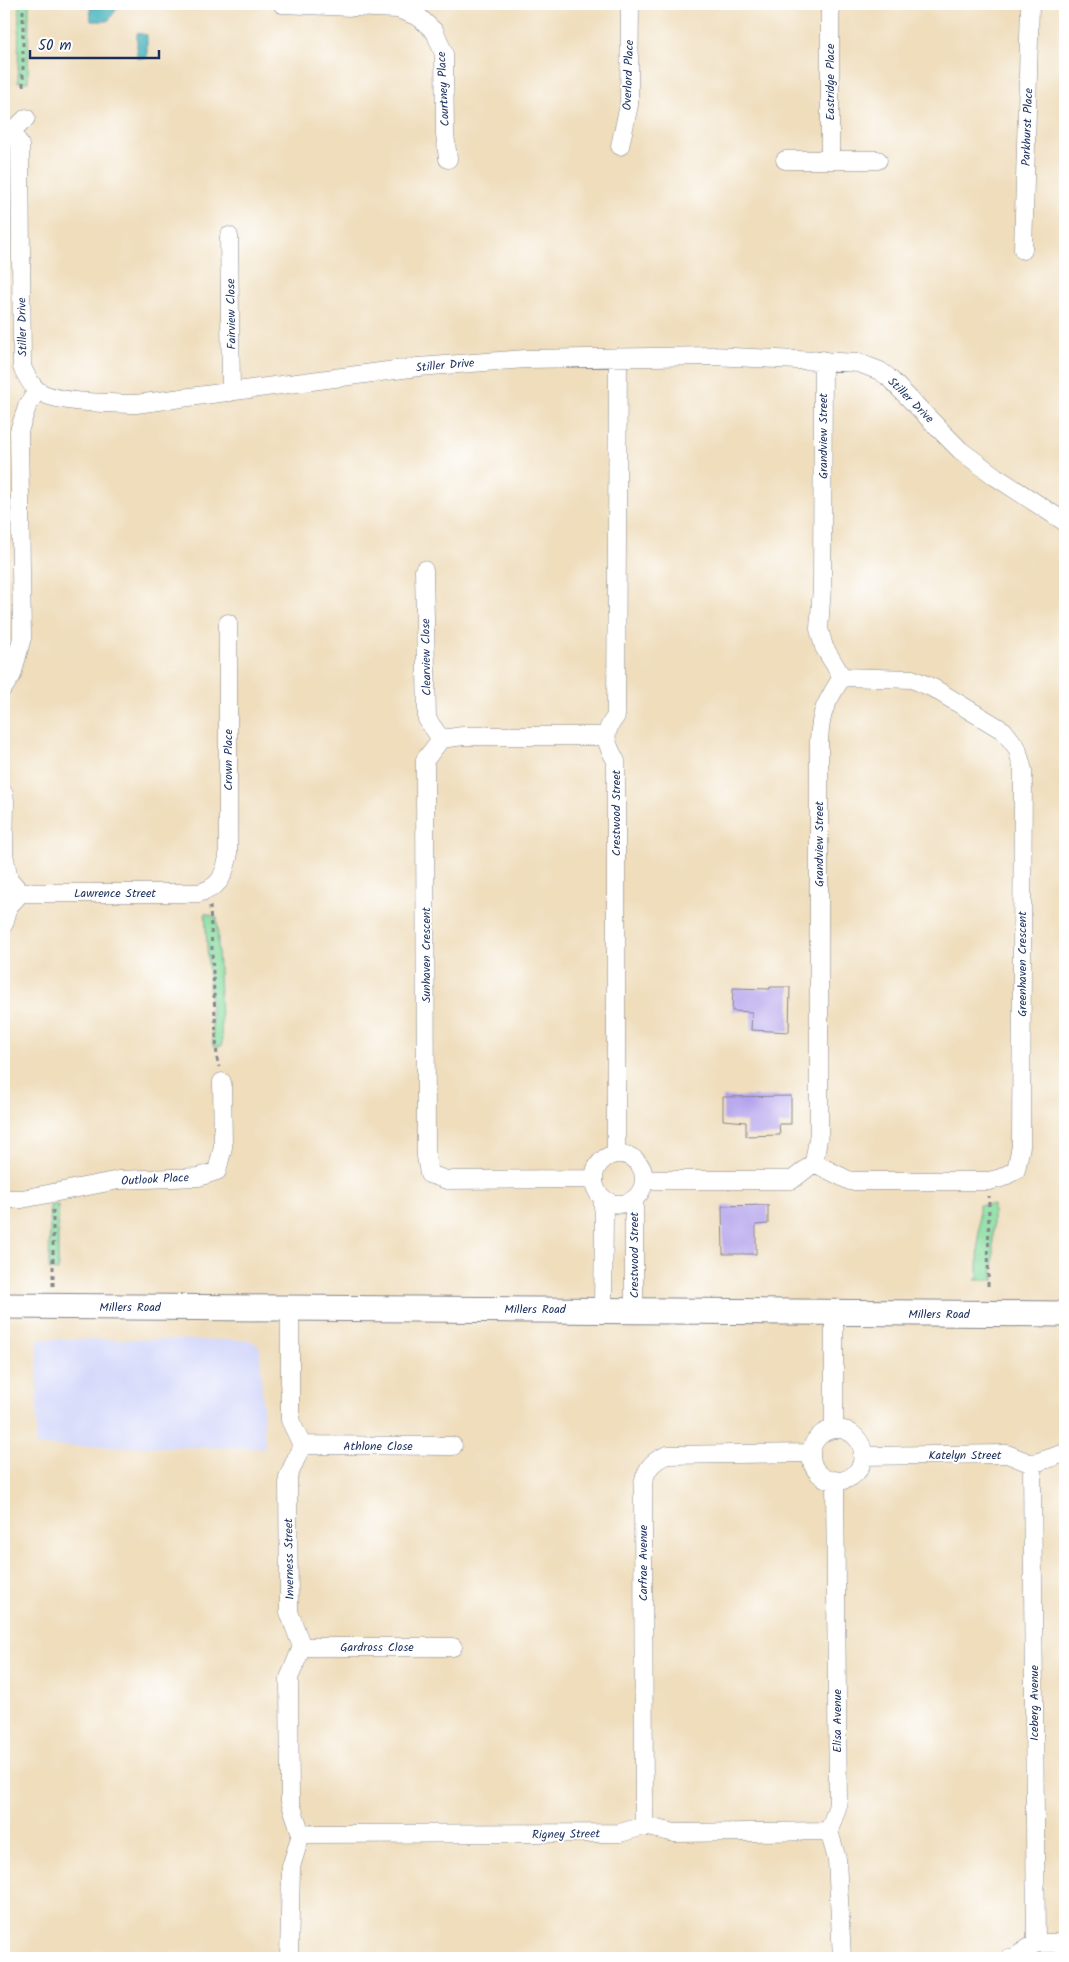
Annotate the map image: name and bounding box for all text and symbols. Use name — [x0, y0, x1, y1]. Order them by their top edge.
scale bar — [30, 28, 159, 60]
text: 50 m — [38, 34, 72, 58]
street label: Overlord Place — [618, 39, 639, 111]
street label: Eastridge Place — [821, 43, 840, 120]
street label: Courtney Place — [432, 50, 455, 127]
street label: Parkhurst Place — [1017, 87, 1038, 166]
street label: Fairview Close — [221, 278, 242, 350]
street label: Stiller Drive — [12, 297, 33, 357]
street label: Stiller Drive — [415, 353, 476, 378]
street label: Stiller Drive — [883, 373, 939, 428]
street label: Grandview Street — [814, 393, 833, 479]
street label: Clearview Close — [416, 618, 437, 696]
street label: Crown Place — [219, 729, 238, 791]
street label: Crestwood Street — [607, 769, 626, 856]
street label: Grandview Street — [810, 801, 829, 887]
street label: Lawrence Street — [74, 884, 156, 903]
street label: Sunhaven Crescent — [417, 907, 436, 1003]
street label: Greenhaven Crescent — [1013, 911, 1032, 1017]
street label: Outlook Place — [121, 1168, 190, 1191]
street label: Crestwood Street — [625, 1211, 644, 1298]
street label: Millers Road — [99, 1298, 162, 1317]
street label: Millers Road — [504, 1300, 567, 1319]
street label: Millers Road — [908, 1305, 971, 1324]
street label: Athlone Close — [343, 1437, 413, 1456]
street label: Katelyn Street — [929, 1446, 1002, 1465]
street label: Inverness Street — [279, 1518, 300, 1600]
street label: Carfrae Avenue — [634, 1524, 653, 1601]
street label: Gardross Close — [340, 1638, 414, 1657]
street label: Iceberg Avenue — [1025, 1664, 1044, 1741]
street label: Elisa Avenue — [828, 1689, 847, 1753]
street label: Rigney Street — [532, 1824, 601, 1845]

